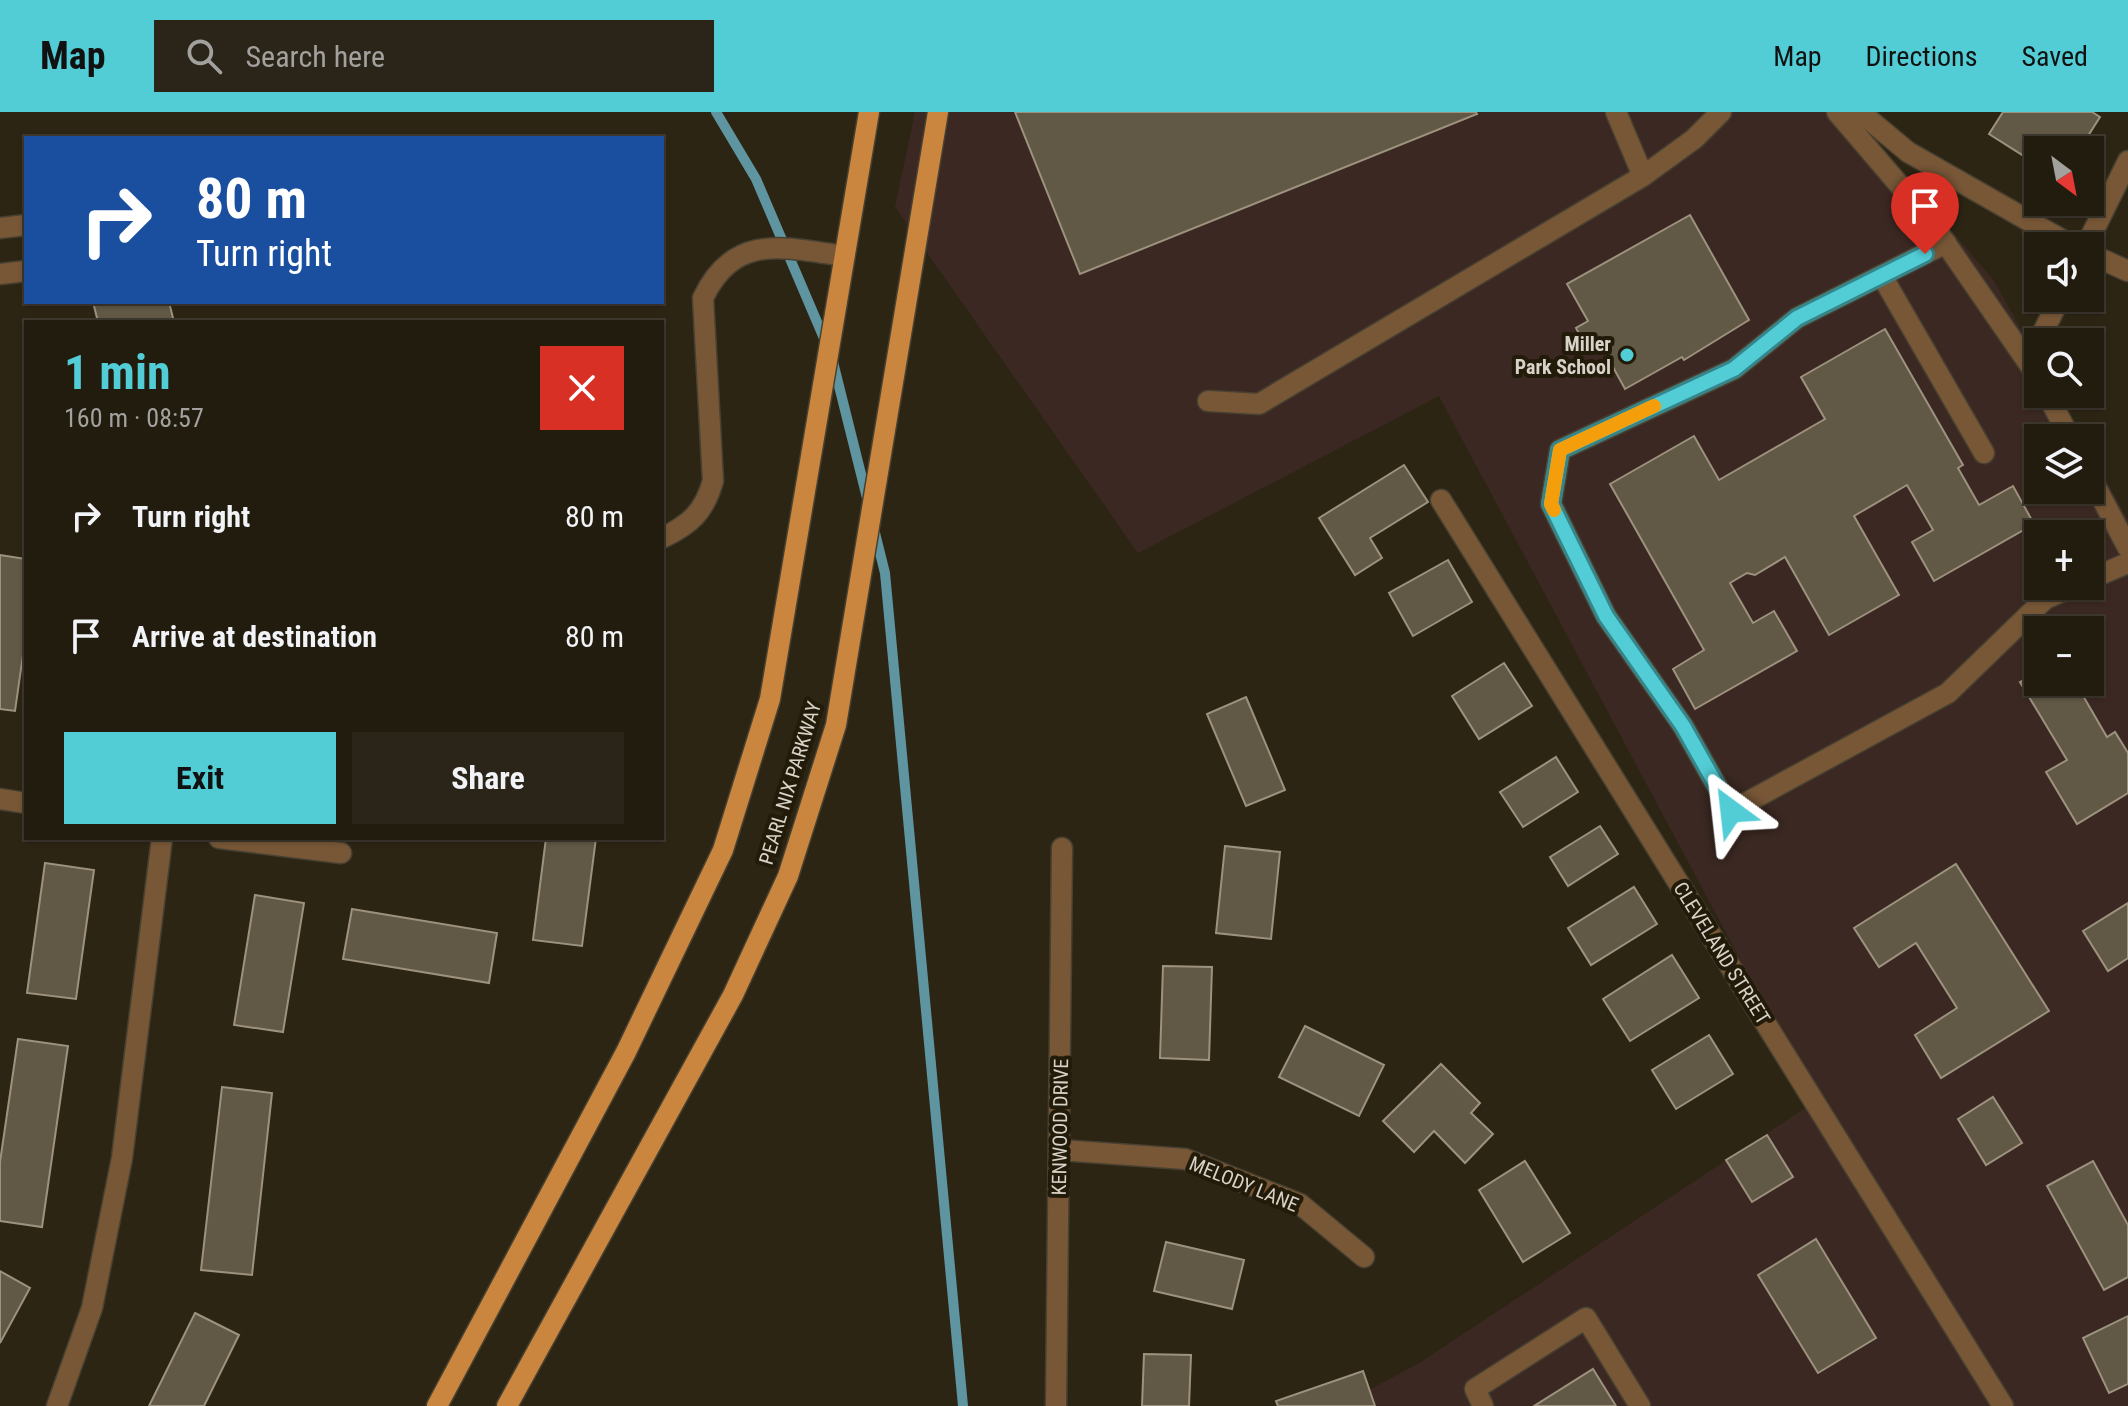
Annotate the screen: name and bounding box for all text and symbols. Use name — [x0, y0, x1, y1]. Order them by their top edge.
search box — [154, 20, 714, 92]
text: Map — [40, 34, 106, 78]
icon: search — [182, 34, 226, 78]
text: Search here — [246, 39, 385, 74]
text: Map — [1773, 40, 1822, 73]
text: Directions — [1866, 40, 1977, 73]
text: Saved — [2021, 40, 2088, 73]
north arrow — [2024, 136, 2104, 216]
map controls — [2024, 136, 2104, 696]
text: 80 m — [196, 166, 307, 232]
icon: right — [64, 168, 168, 272]
pin — [1891, 172, 1959, 254]
icon: arrive — [1903, 184, 1947, 228]
button: sound — [2024, 232, 2104, 312]
text: Turn right — [196, 233, 332, 275]
button: search — [2024, 328, 2104, 408]
place label: Miller Park School — [1515, 332, 1611, 379]
text: 1 min — [64, 344, 171, 401]
button: close — [540, 346, 624, 430]
marker: Miller Park School — [1618, 346, 1636, 364]
text: 160 m · 08:57 — [64, 403, 204, 433]
button: layers — [2024, 424, 2104, 504]
icon: right — [64, 494, 108, 538]
text: Turn right — [132, 499, 250, 534]
text: 80 m — [565, 499, 624, 534]
button: + — [2024, 520, 2104, 600]
icon: arrive — [64, 614, 108, 658]
button: − — [2024, 616, 2104, 696]
text: Arrive at destination — [132, 619, 377, 654]
text: 80 m — [565, 619, 624, 654]
street label: PEARL NIX PARKWAY — [754, 698, 826, 867]
button: Exit — [64, 732, 336, 824]
button: Share — [352, 732, 624, 824]
position arrow — [1689, 769, 1773, 853]
street label: CLEVELAND STREET — [1669, 877, 1775, 1029]
street label: KENWOOD DRIVE — [1047, 1058, 1073, 1196]
street label: MELODY LANE — [1186, 1151, 1302, 1217]

